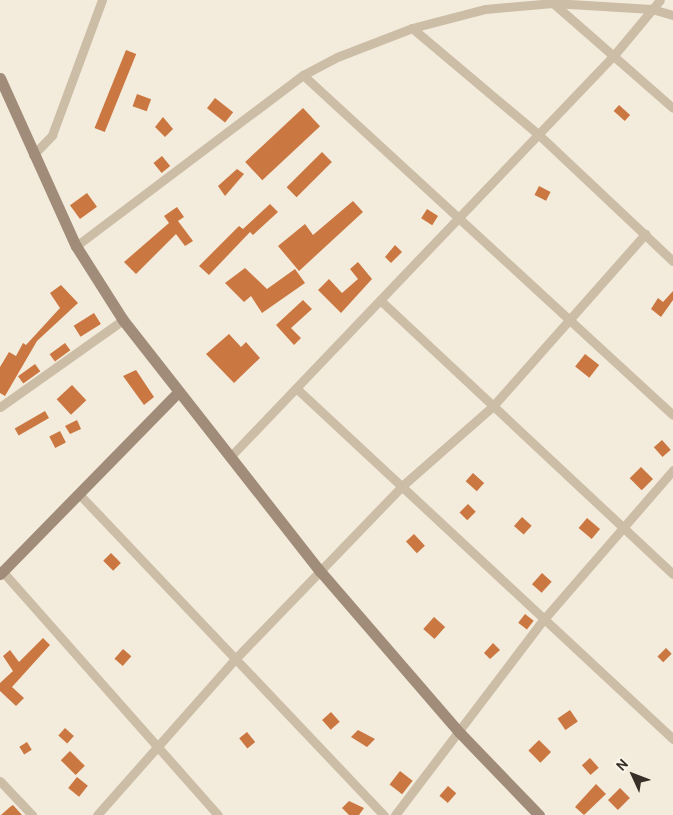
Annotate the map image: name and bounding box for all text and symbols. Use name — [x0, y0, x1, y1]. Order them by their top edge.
north arrow — [608, 750, 658, 800]
text: N — [612, 755, 632, 775]

